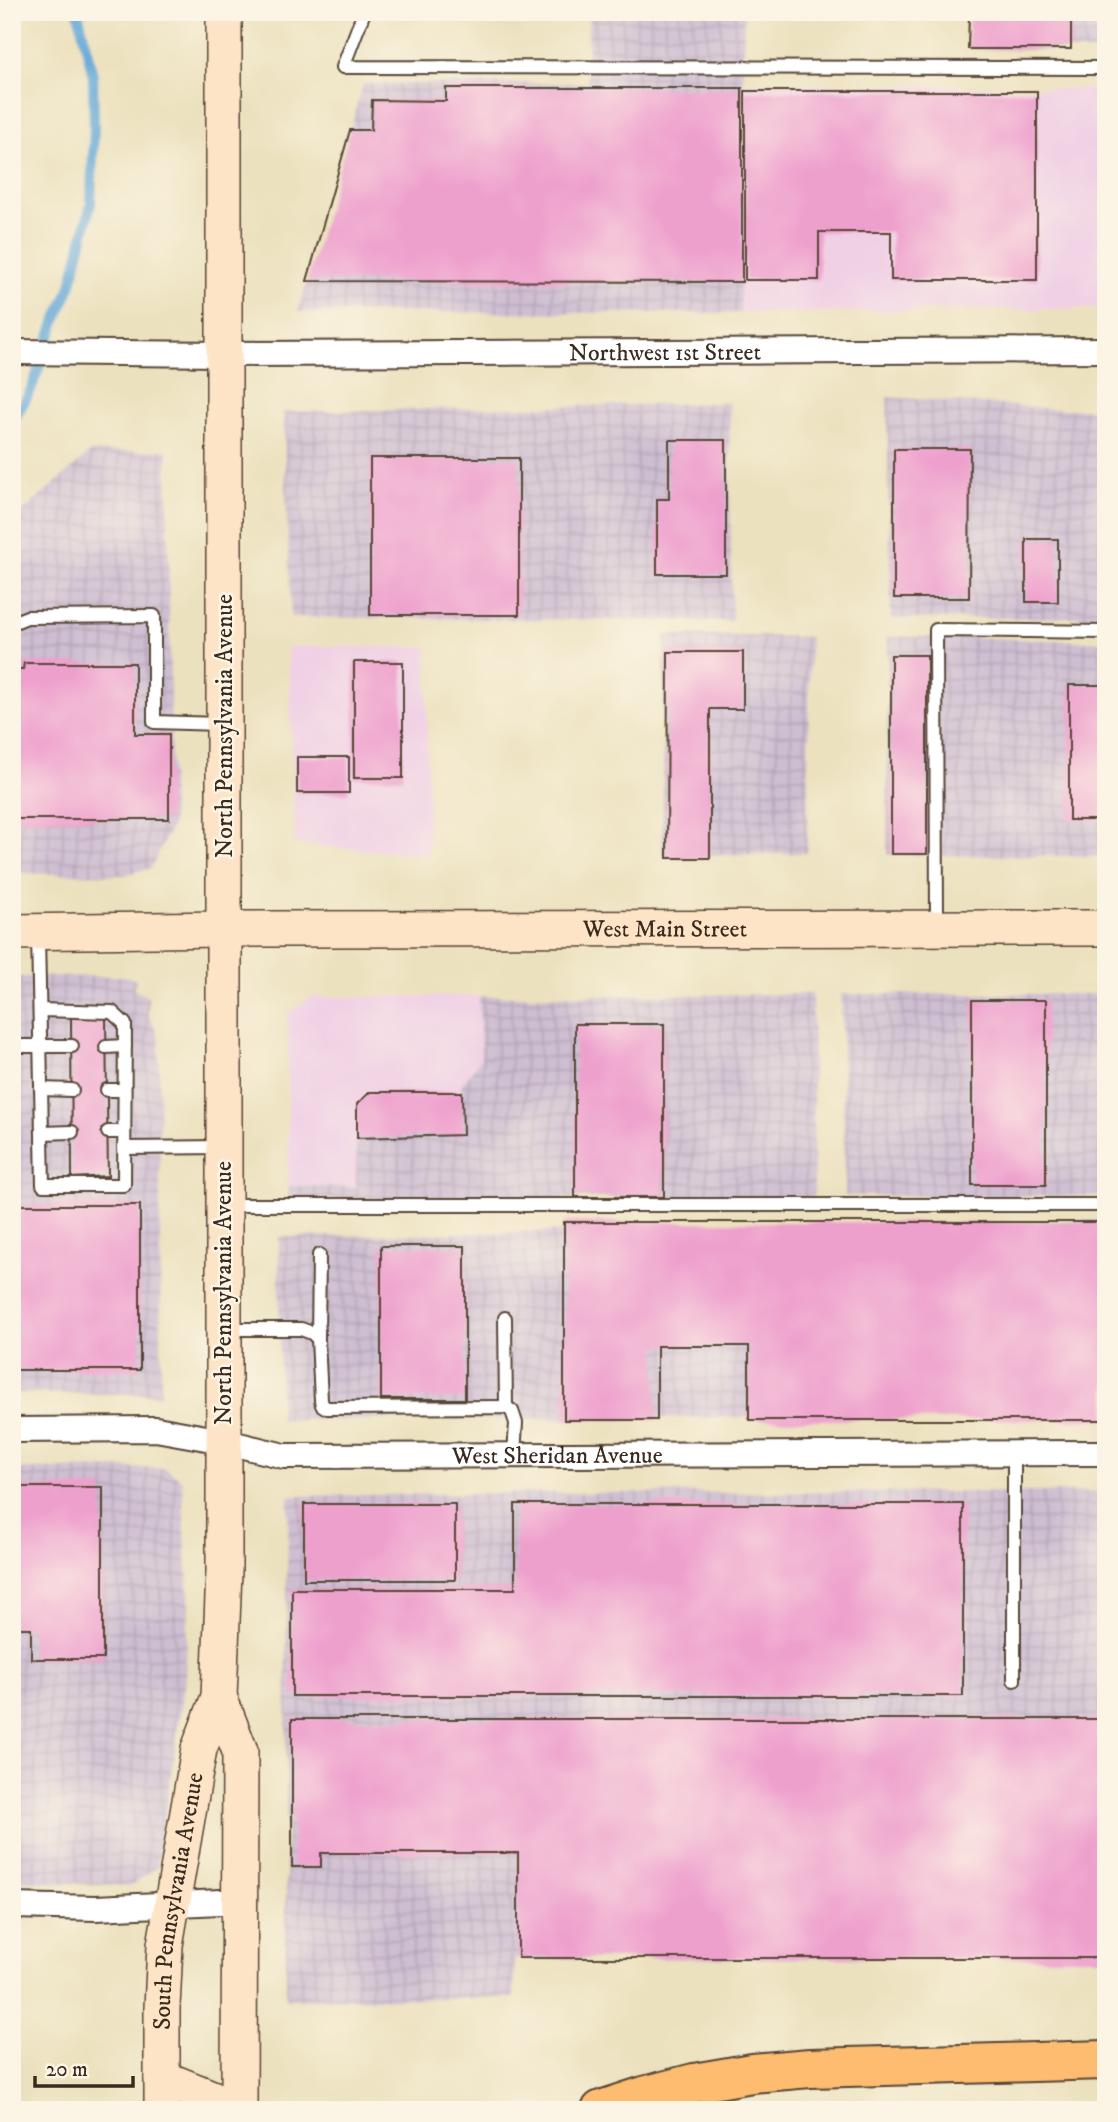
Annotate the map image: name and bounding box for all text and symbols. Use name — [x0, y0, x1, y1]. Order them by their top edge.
street label: Northwest 1st Street — [569, 338, 762, 368]
street label: North Pennsylvania Avenue — [210, 594, 240, 858]
street label: West Main Street — [582, 914, 748, 945]
street label: North Pennsylvania Avenue — [209, 1161, 239, 1425]
street label: West Sheridan Avenue — [451, 1441, 663, 1471]
street label: South Pennsylvania Avenue — [148, 1770, 211, 2030]
scale bar — [35, 2045, 133, 2089]
text: 20 m — [46, 2057, 88, 2083]

